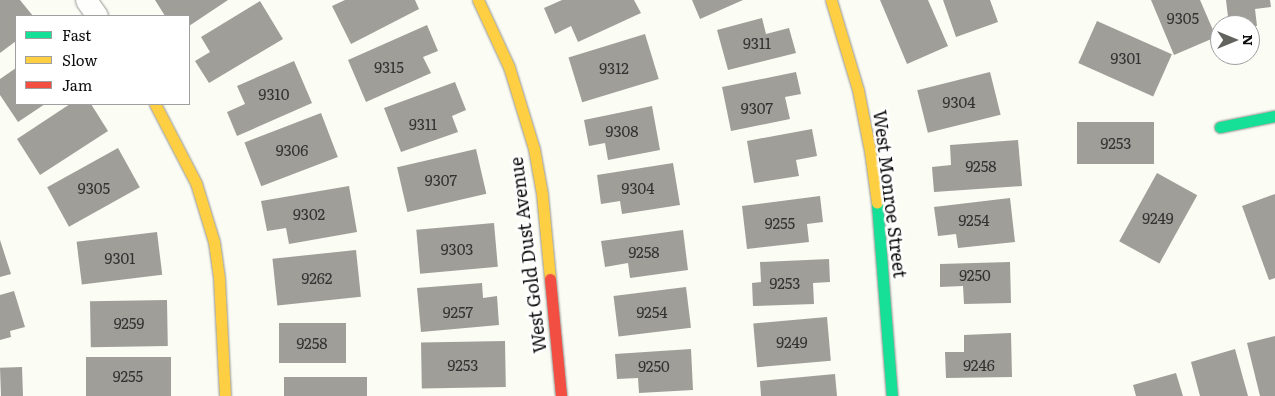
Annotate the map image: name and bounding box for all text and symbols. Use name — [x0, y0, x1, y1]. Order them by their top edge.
house number: 9305 — [1167, 9, 1199, 27]
legend — [15, 15, 190, 105]
north arrow — [1210, 15, 1260, 65]
text: Fast — [62, 23, 91, 46]
house number: 9311 — [743, 34, 771, 52]
text: N — [1239, 34, 1259, 46]
text: Slow — [62, 48, 97, 71]
house number: 9301 — [1111, 49, 1141, 67]
house number: 9315 — [374, 58, 404, 76]
house number: 9312 — [599, 59, 629, 77]
text: Jam — [62, 73, 92, 96]
house number: 9310 — [259, 85, 289, 103]
house number: 9304 — [943, 93, 975, 111]
house number: 9307 — [741, 99, 773, 117]
street label: West Monroe Street — [869, 109, 911, 279]
house number: 9311 — [409, 115, 437, 133]
house number: 9308 — [606, 122, 638, 140]
house number: 9253 — [1101, 134, 1131, 152]
house number: 9306 — [276, 141, 308, 159]
street label: West Gold Dust Avenue — [505, 156, 551, 354]
house number: 9258 — [965, 157, 997, 175]
house number: 9307 — [425, 171, 457, 189]
house number: 9305 — [78, 179, 110, 197]
house number: 9304 — [622, 179, 654, 197]
house number: 9302 — [293, 205, 325, 223]
house number: 9249 — [1142, 209, 1174, 227]
house number: 9254 — [958, 211, 990, 229]
house number: 9255 — [765, 214, 795, 232]
house number: 9303 — [441, 240, 473, 258]
house number: 9258 — [628, 243, 660, 261]
house number: 9301 — [105, 249, 135, 267]
house number: 9250 — [959, 266, 991, 284]
house number: 9262 — [302, 269, 332, 287]
house number: 9253 — [770, 274, 800, 292]
house number: 9257 — [443, 303, 473, 321]
house number: 9254 — [636, 303, 668, 321]
house number: 9259 — [114, 314, 144, 332]
house number: 9249 — [776, 333, 808, 351]
house number: 9258 — [296, 334, 328, 352]
house number: 9253 — [448, 356, 478, 374]
house number: 9246 — [963, 356, 995, 374]
house number: 9250 — [638, 357, 670, 375]
house number: 9255 — [113, 367, 143, 385]

